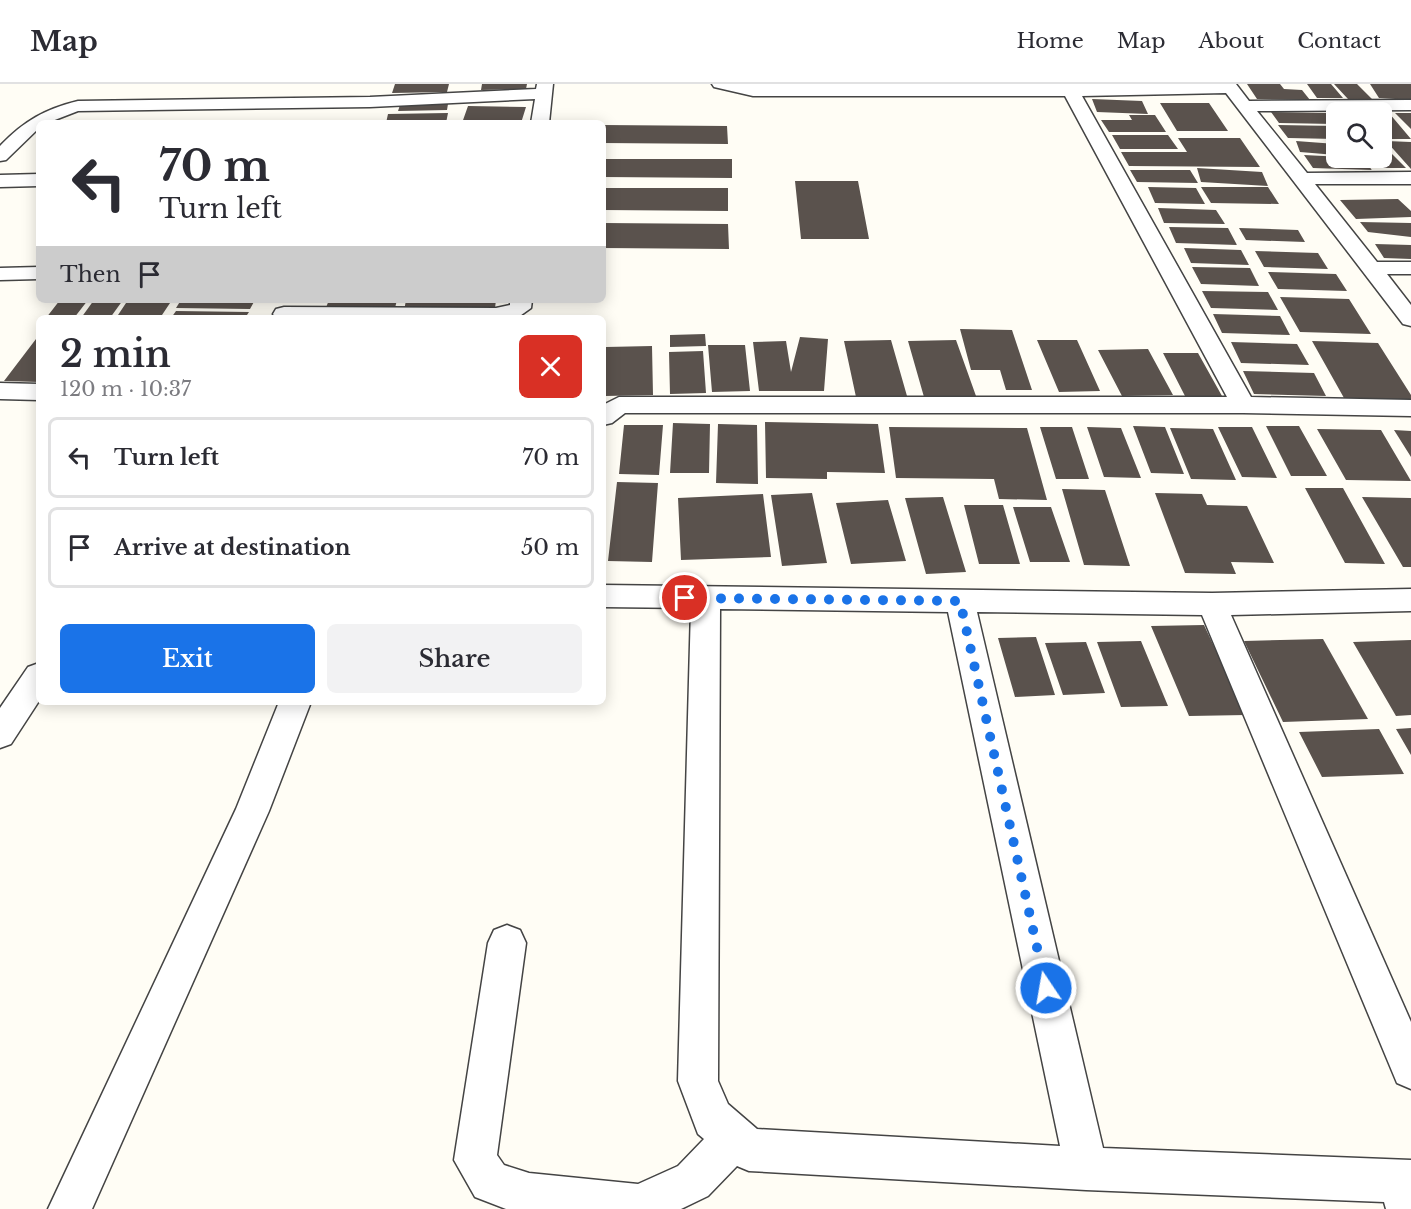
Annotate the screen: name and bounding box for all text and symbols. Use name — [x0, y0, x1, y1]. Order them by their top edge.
text: Map — [30, 24, 98, 59]
text: Home — [1017, 28, 1084, 54]
text: Map — [1117, 28, 1165, 54]
text: About — [1198, 28, 1264, 54]
text: Contact — [1297, 28, 1381, 54]
map controls — [1326, 102, 1392, 168]
button: search — [1326, 102, 1392, 168]
text: 70 m — [159, 140, 270, 192]
icon: left — [60, 144, 138, 222]
text: Turn left — [159, 192, 282, 225]
icon: arrive — [133, 258, 166, 291]
text: Then — [60, 261, 121, 288]
text: 2 min — [60, 332, 171, 377]
button: close — [519, 335, 582, 398]
text: 120 m · 10:37 — [60, 377, 191, 401]
icon: left — [63, 441, 96, 474]
text: Turn left — [114, 444, 219, 471]
text: 70 m — [522, 444, 579, 471]
icon: arrive — [63, 531, 96, 564]
text: Arrive at destination — [114, 534, 351, 561]
text: 50 m — [521, 534, 579, 561]
pin — [659, 572, 710, 623]
icon: arrive — [668, 581, 701, 614]
button: Exit — [60, 624, 315, 693]
button: Share — [327, 624, 582, 693]
position arrow — [1014, 956, 1078, 1020]

